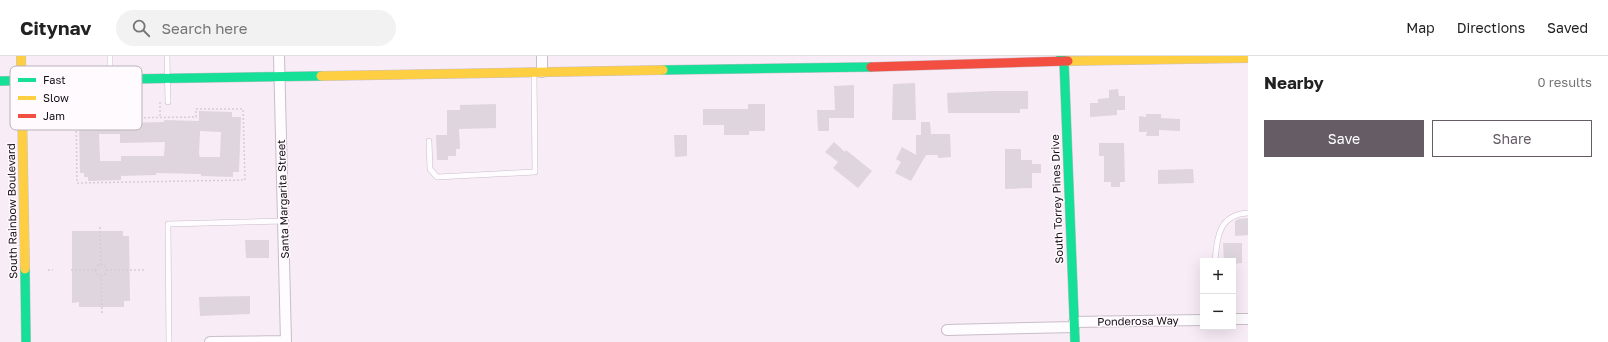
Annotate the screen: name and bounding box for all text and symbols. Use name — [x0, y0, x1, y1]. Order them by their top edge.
search box — [116, 10, 396, 46]
text: Citynav — [20, 16, 92, 39]
icon: search — [130, 17, 152, 39]
text: Search here — [162, 19, 247, 37]
text: Map — [1406, 19, 1435, 36]
text: Directions — [1457, 19, 1525, 36]
text: Saved — [1547, 19, 1588, 36]
legend — [10, 66, 142, 130]
text: Nearby — [1264, 72, 1324, 93]
text: Fast — [43, 73, 66, 86]
text: 0 results — [1537, 74, 1592, 90]
text: Slow — [43, 91, 69, 104]
text: Jam — [43, 109, 65, 122]
button: Save — [1264, 120, 1424, 157]
button: Share — [1432, 120, 1592, 157]
street label: South Torrey Pines Drive — [1048, 134, 1065, 264]
street label: Santa Margarita Street — [274, 139, 291, 259]
street label: South Rainbow Boulevard — [4, 143, 19, 279]
map controls — [1200, 258, 1236, 330]
button: + — [1200, 258, 1236, 294]
button: − — [1200, 294, 1236, 330]
street label: Ponderosa Way — [1097, 313, 1179, 328]

